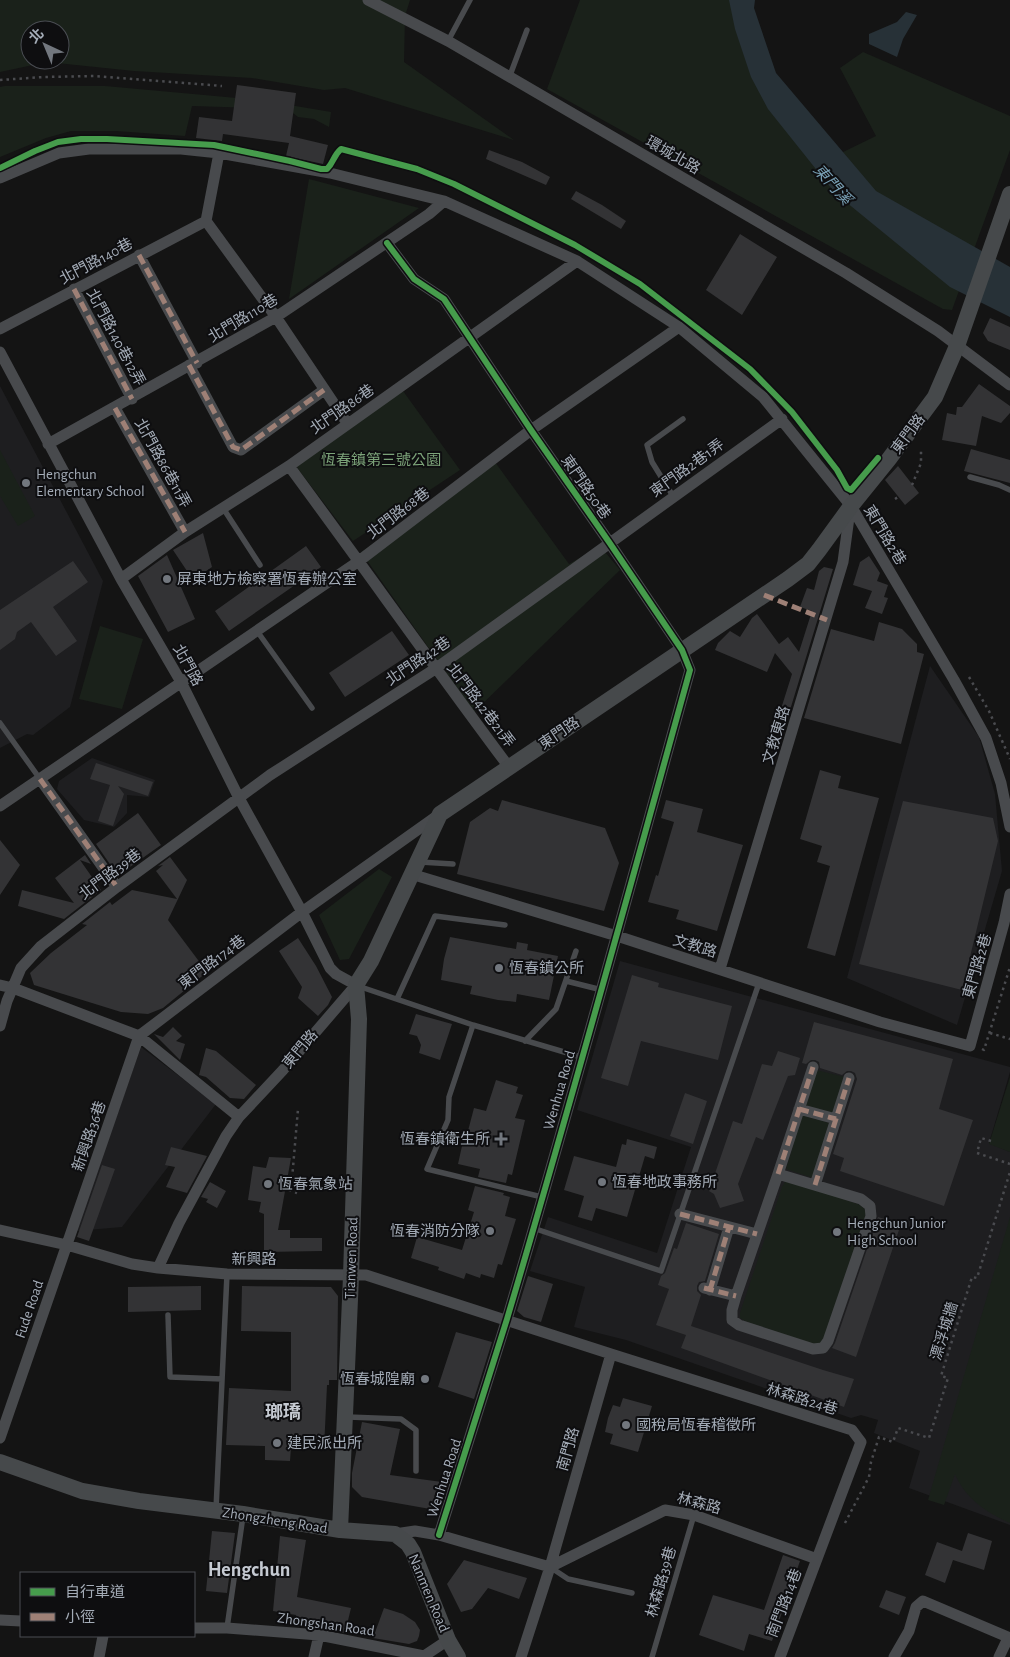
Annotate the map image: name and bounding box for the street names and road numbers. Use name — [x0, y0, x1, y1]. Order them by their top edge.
street label: 環城北路 — [643, 132, 703, 177]
street label: 北門路140巷 — [56, 234, 135, 287]
street label: 北門路140巷12弄 — [84, 285, 149, 388]
street label: 北門路110巷 — [205, 290, 281, 345]
street label: 北門路86巷 — [306, 380, 377, 437]
street label: 東門路 — [888, 411, 928, 457]
street label: 北門路86巷11弄 — [132, 415, 195, 510]
street label: 東門路2巷1弄 — [647, 436, 727, 500]
street label: 東門路50巷 — [558, 452, 614, 522]
street label: 北門路68巷 — [363, 483, 432, 542]
street label: 東門路2巷 — [861, 502, 909, 568]
street label: 北門路42巷 — [382, 633, 453, 688]
street label: 北門路 — [170, 641, 207, 689]
street label: 北門路42巷21弄 — [444, 659, 519, 750]
street label: 文教東路 — [760, 704, 792, 766]
street label: 東門路 — [536, 714, 582, 752]
street label: 北門路39巷 — [75, 845, 144, 902]
street label: 東門路174巷 — [176, 932, 248, 992]
street label: 文教路 — [671, 932, 719, 960]
street label: 東門路2巷 — [960, 932, 994, 1000]
street label: 東門路 — [279, 1027, 321, 1071]
street label: Wenhua Road — [541, 1048, 578, 1132]
street label: 新興路36巷 — [70, 1099, 108, 1173]
street label: Tianwen Road — [343, 1217, 360, 1299]
street label: 新興路 — [231, 1251, 277, 1267]
street label: Fude Road — [13, 1278, 46, 1340]
street label: 漂浮城牆 — [927, 1300, 960, 1362]
street label: 林森路24巷 — [764, 1381, 840, 1417]
street label: 南門路 — [554, 1425, 582, 1473]
street label: Wenhua Road — [425, 1437, 464, 1520]
street label: 林森路 — [675, 1489, 723, 1517]
street label: Zhongzheng Road — [221, 1505, 329, 1536]
street label: 林森路39巷 — [643, 1545, 679, 1619]
street label: Nanmen Road — [405, 1552, 452, 1635]
street label: 南門路14巷 — [764, 1566, 804, 1640]
street label: Zhongshan Road — [276, 1610, 376, 1639]

